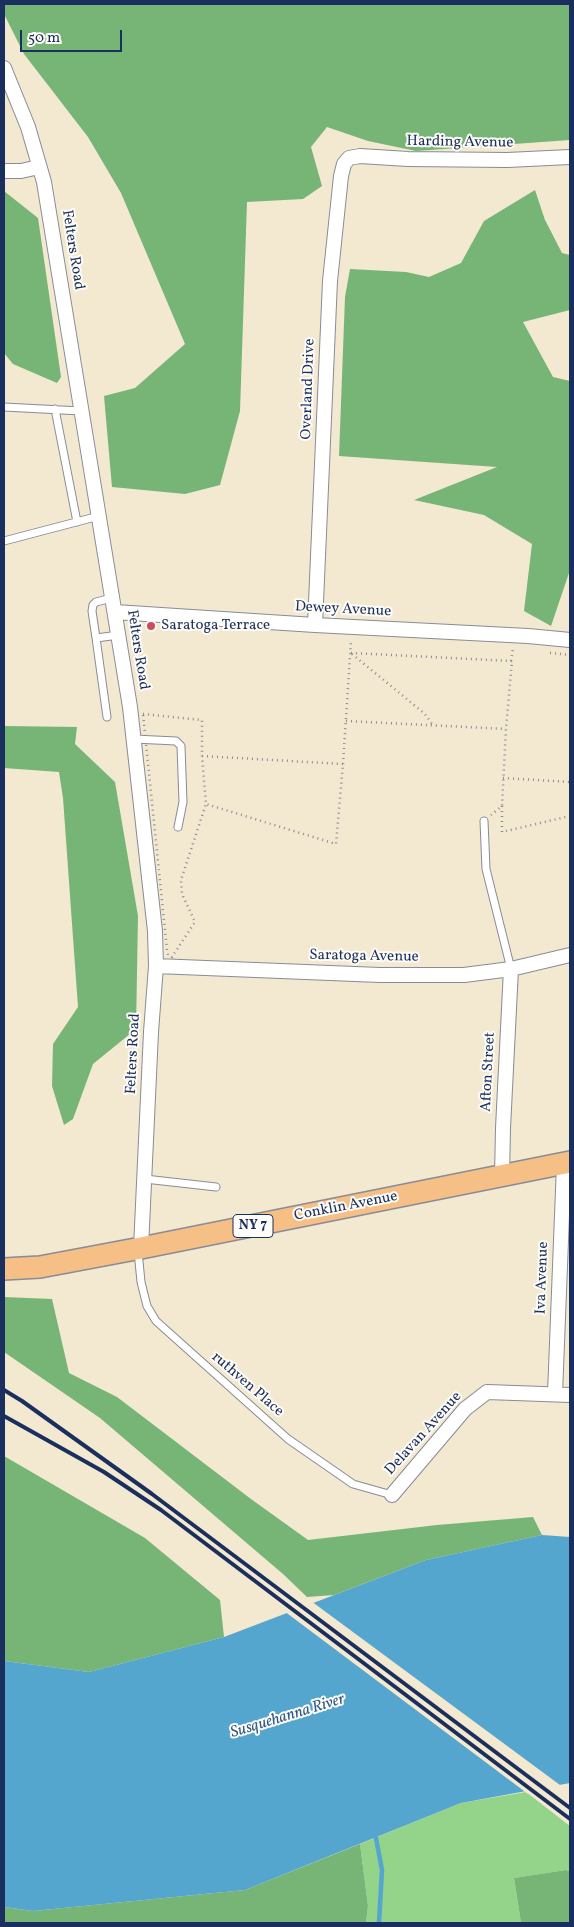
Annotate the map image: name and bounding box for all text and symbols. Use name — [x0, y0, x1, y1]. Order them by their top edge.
scale bar — [22, 20, 125, 52]
text: 50 m — [28, 28, 60, 49]
street label: Harding Avenue — [406, 133, 514, 153]
street label: Felters Road — [57, 209, 87, 291]
street label: Overland Drive — [298, 338, 320, 440]
street label: Dewey Avenue — [294, 598, 392, 622]
street label: Felters Road — [122, 609, 152, 691]
place label: Saratoga Terrace — [161, 617, 270, 635]
marker: Saratoga Terrace — [145, 620, 157, 632]
street label: Saratoga Avenue — [309, 947, 419, 967]
street label: Felters Road — [123, 1013, 145, 1095]
street label: Afton Street — [478, 1032, 500, 1112]
street label: Conklin Avenue — [293, 1188, 399, 1226]
road number: NY 7 — [233, 1214, 273, 1238]
street label: Iva Avenue — [533, 1241, 553, 1315]
street label: ruthven Place — [207, 1349, 287, 1421]
street label: Delavan Avenue — [382, 1389, 466, 1479]
water label: Susquehanna River — [229, 1691, 347, 1743]

